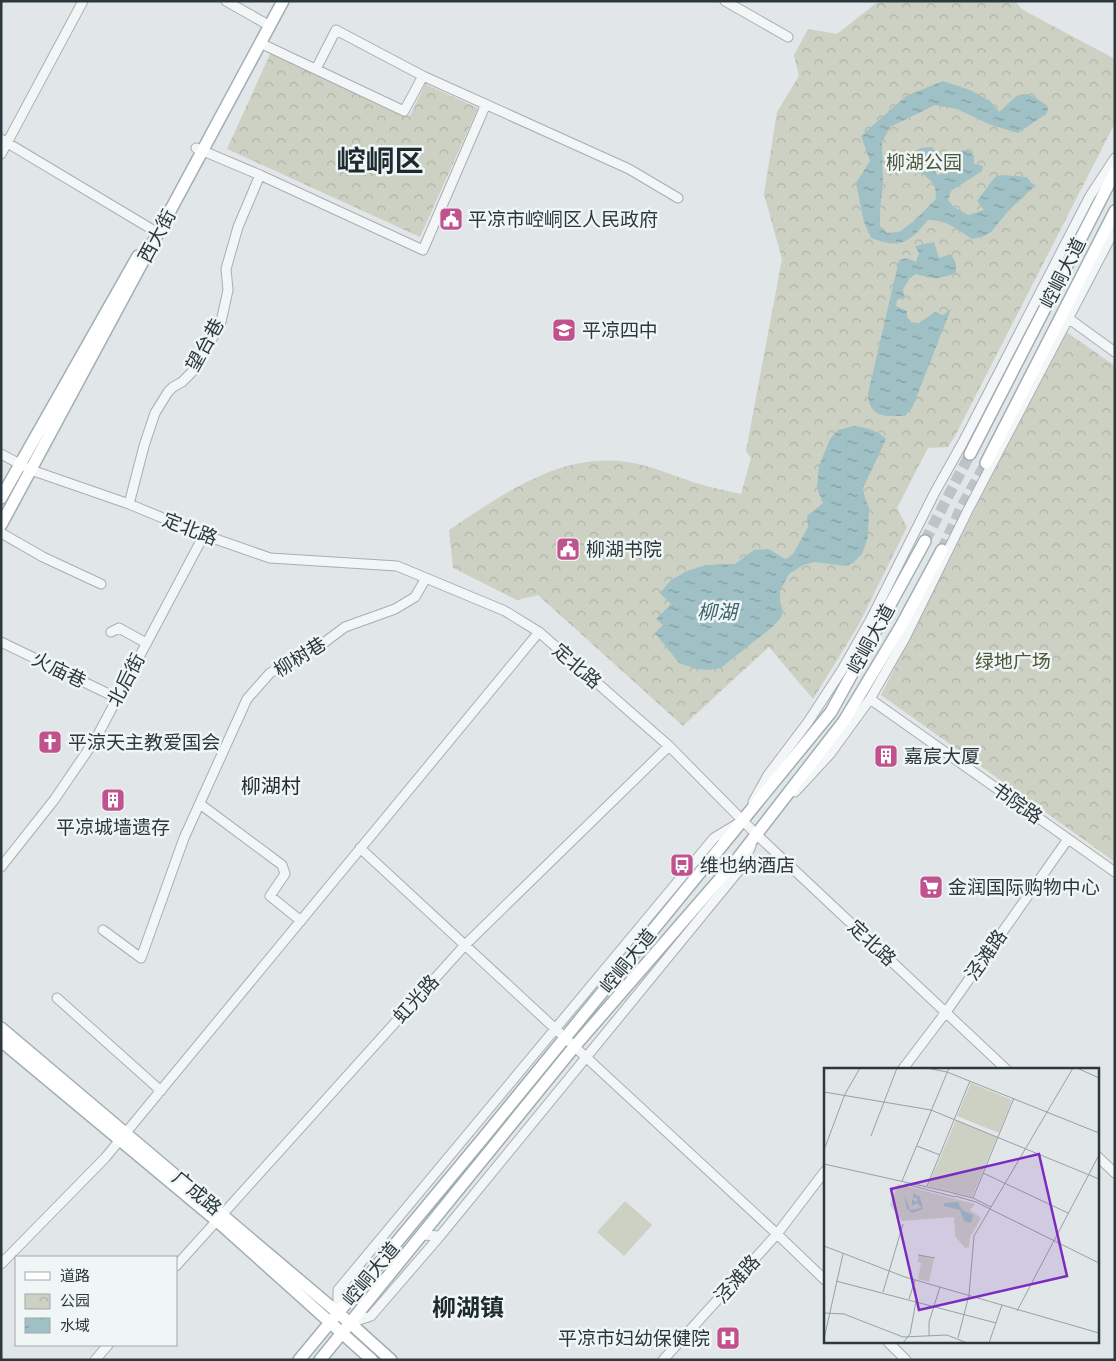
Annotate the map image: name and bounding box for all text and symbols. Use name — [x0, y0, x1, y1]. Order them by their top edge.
district label: 崆峒区 — [336, 140, 424, 182]
park label: 柳湖公园 — [886, 149, 962, 176]
street label: 西大街 — [132, 204, 182, 268]
public building icon: 平凉市崆峒区人民政府 — [438, 206, 464, 232]
place label: 平凉市崆峒区人民政府 — [468, 206, 658, 233]
street label: 崆峒大道 — [1034, 233, 1092, 313]
street label: 望台巷 — [179, 314, 231, 376]
school or university icon: 平凉四中 — [551, 317, 577, 343]
place label: 平凉四中 — [582, 317, 658, 344]
street label: 定北路 — [159, 506, 221, 552]
public building icon: 柳湖书院 — [555, 536, 581, 562]
place label: 柳湖书院 — [586, 536, 662, 563]
water label: 柳湖 — [697, 598, 740, 627]
street label: 崆峒大道 — [841, 599, 901, 679]
street label: 柳树巷 — [269, 630, 331, 684]
street label: 定北路 — [547, 637, 607, 695]
street label: 火庙巷 — [27, 645, 91, 695]
street label: 北后街 — [101, 648, 151, 712]
park label: 绿地广场 — [975, 648, 1051, 675]
church icon: 平涼天主教爱国会 — [37, 729, 63, 755]
place label: 平涼天主教爱国会 — [68, 729, 220, 756]
building icon: 嘉宸大厦 — [873, 743, 899, 769]
place label: 嘉宸大厦 — [904, 743, 980, 770]
district label: 柳湖村 — [241, 772, 301, 801]
street label: 书院路 — [986, 776, 1048, 830]
building icon: 平凉城墙遗存 — [100, 787, 126, 813]
place label: 平凉城墙遗存 — [56, 814, 170, 841]
bus stop icon: 维也纳酒店 — [669, 852, 695, 878]
place label: 维也纳酒店 — [700, 852, 795, 879]
supermarket icon: 金润国际购物中心 — [918, 874, 944, 900]
place label: 金润国际购物中心 — [948, 874, 1100, 901]
street label: 定北路 — [842, 914, 902, 972]
street label: 崆峒大道 — [594, 923, 662, 999]
street label: 泾滩路 — [959, 924, 1013, 986]
street label: 虹光路 — [387, 969, 445, 1029]
inset map — [824, 1068, 1098, 1344]
street label: 广成路 — [166, 1164, 228, 1222]
street label: 崆峒大道 — [336, 1236, 406, 1312]
street label: 泾滩路 — [708, 1249, 766, 1309]
legend — [15, 1256, 178, 1346]
text: 道路 — [60, 1265, 90, 1287]
text: 公园 — [60, 1290, 90, 1312]
district label: 柳湖镇 — [432, 1290, 504, 1325]
text: 水域 — [60, 1315, 90, 1337]
place label: 平凉市妇幼保健院 — [558, 1325, 710, 1352]
hospital icon: 平凉市妇幼保健院 — [715, 1325, 741, 1351]

